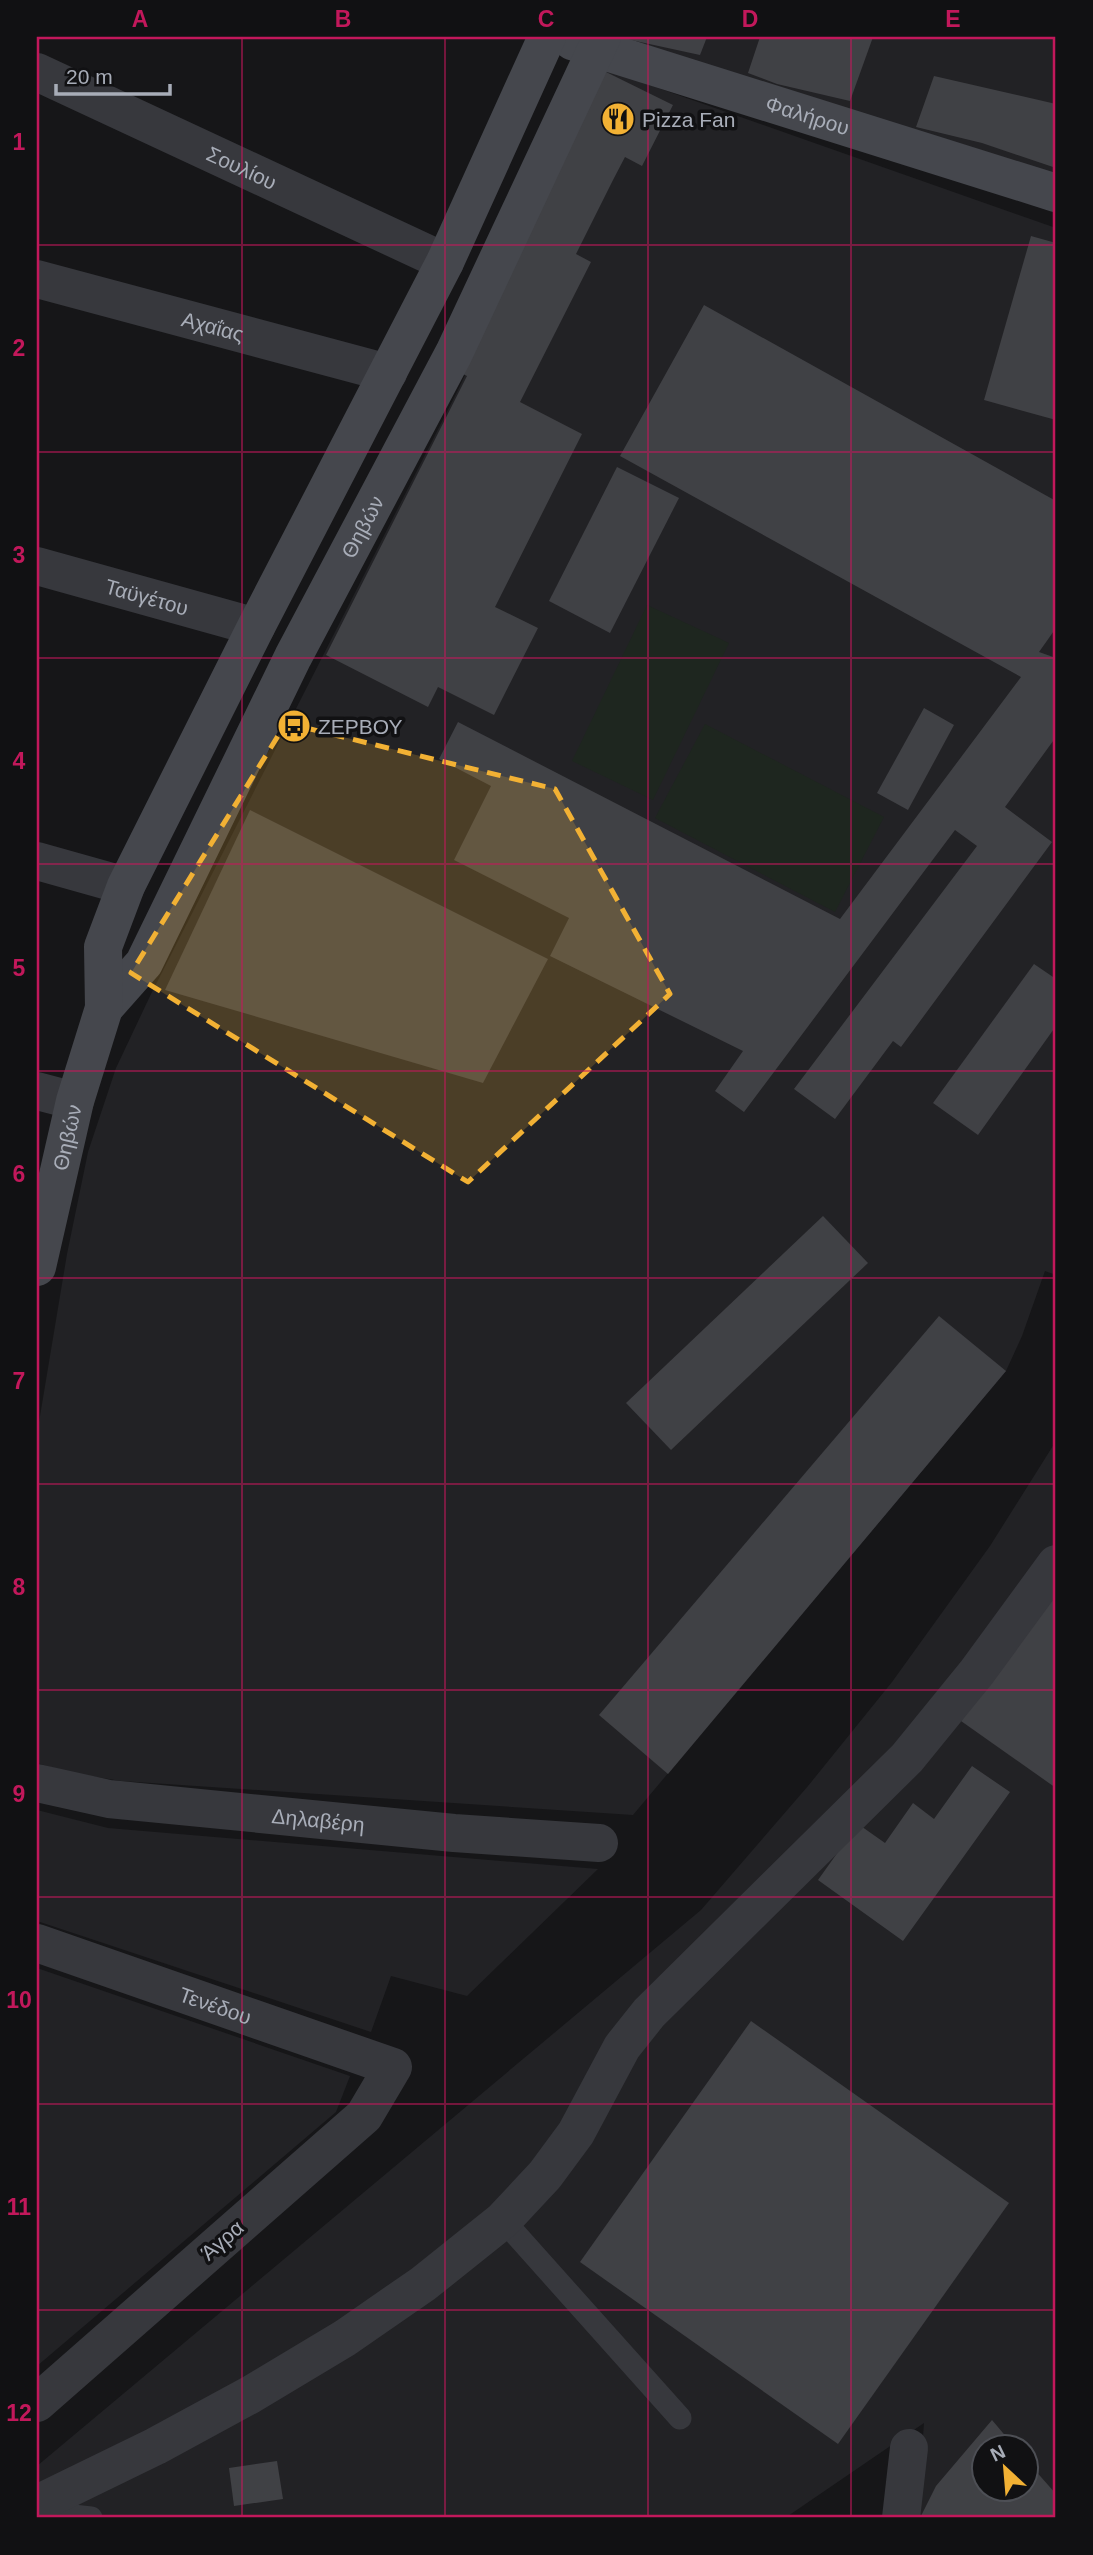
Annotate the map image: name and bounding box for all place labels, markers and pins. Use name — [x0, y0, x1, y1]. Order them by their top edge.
restaurant icon: Pizza Fan — [599, 100, 637, 138]
place label: Pizza Fan — [642, 108, 735, 131]
bus stop icon: ΖΕΡΒΟΥ — [275, 707, 313, 745]
place label: ΖΕΡΒΟΥ — [318, 715, 403, 738]

